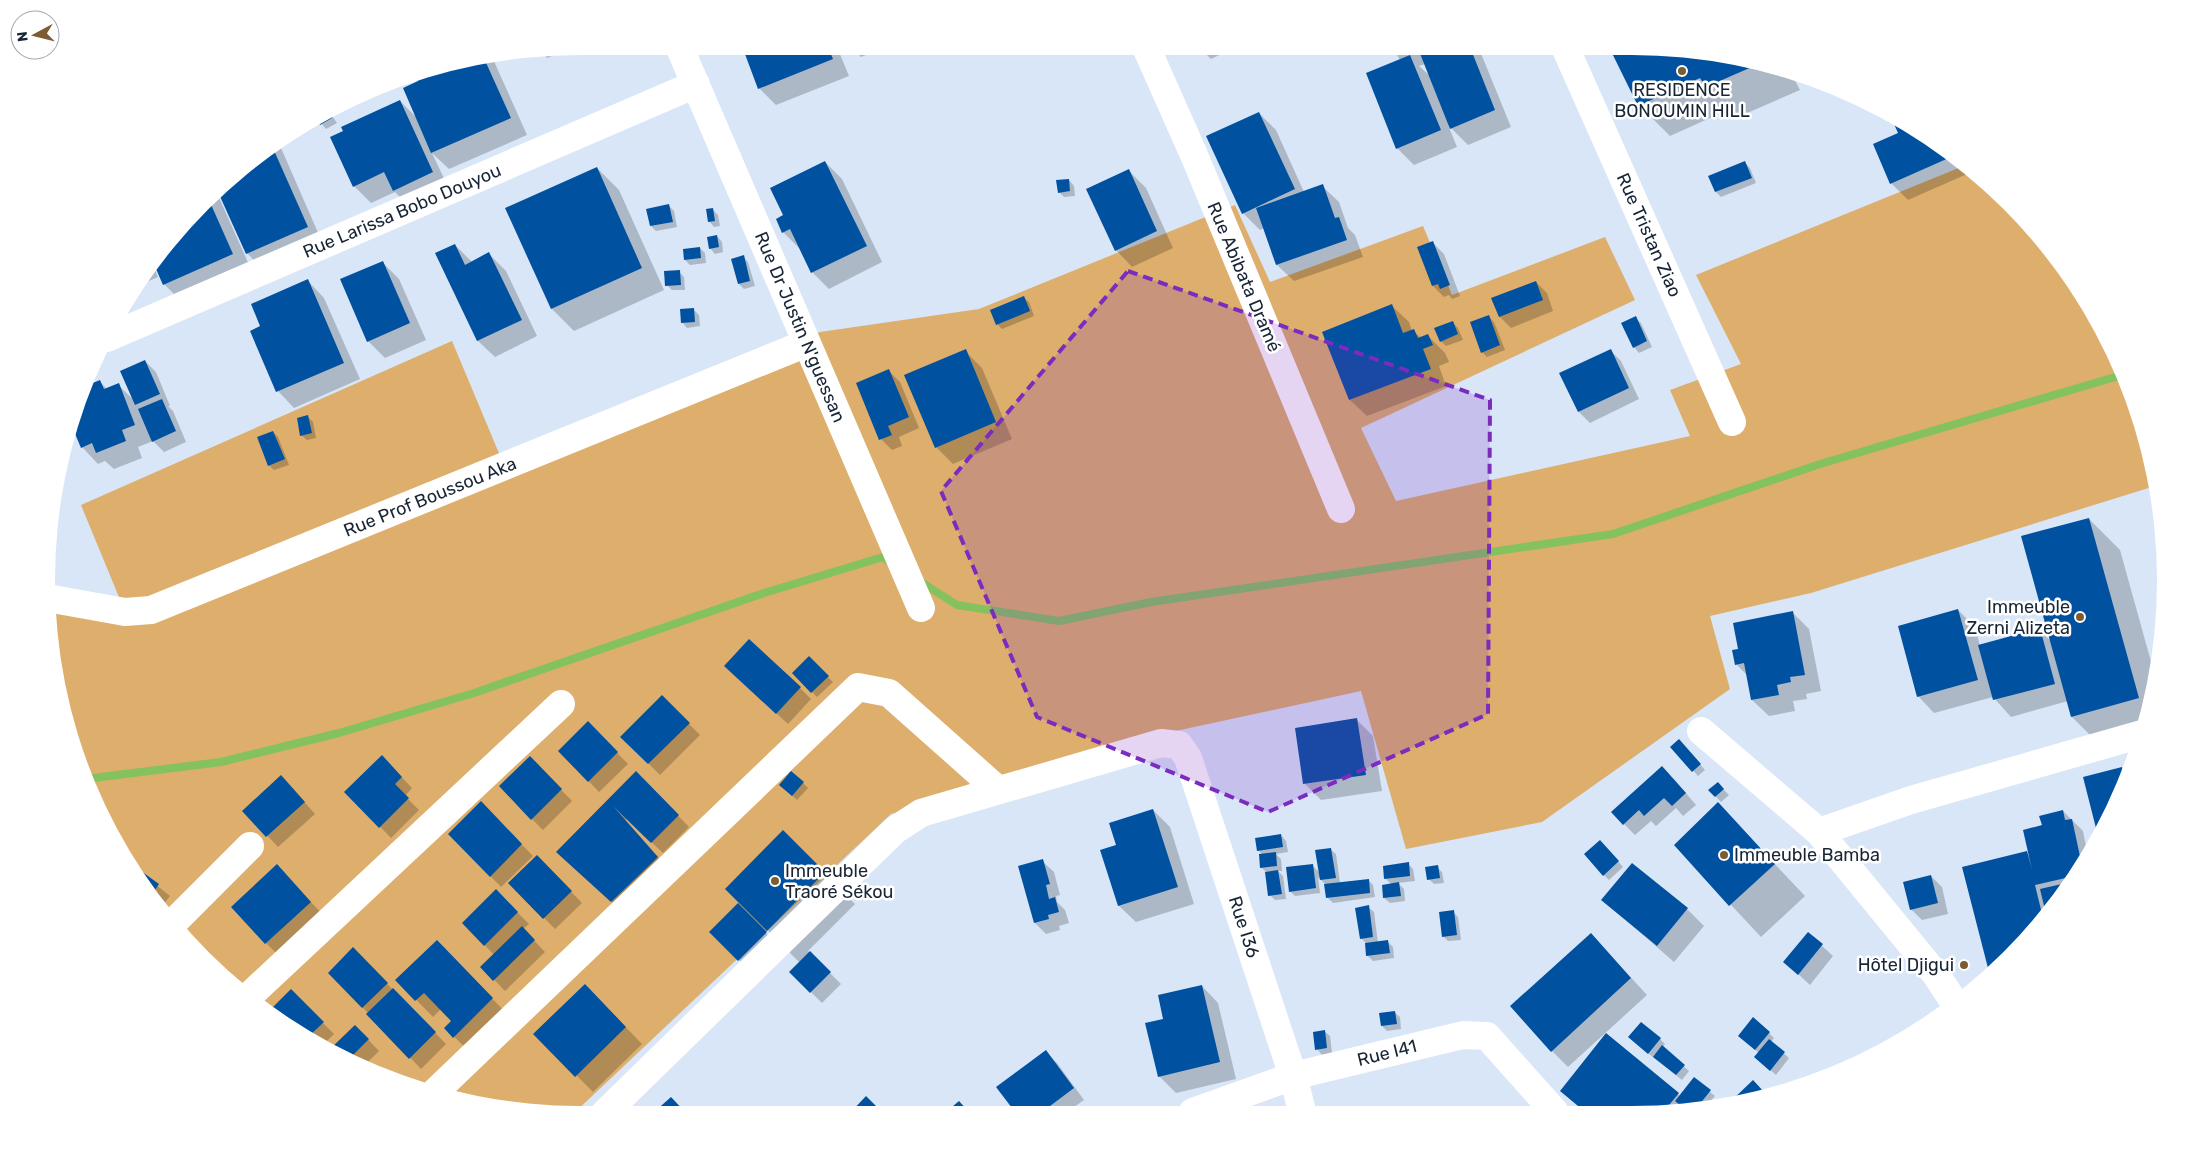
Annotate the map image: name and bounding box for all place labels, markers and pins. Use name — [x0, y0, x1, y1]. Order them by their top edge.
marker: RESIDENCE BONOUMIN HILL — [1676, 65, 1688, 77]
place label: RESIDENCE BONOUMIN HILL — [1614, 79, 1750, 122]
place label: Immeuble Zerni Alizeta — [1967, 596, 2070, 639]
marker: Immeuble Zerni Alizeta — [2074, 611, 2086, 623]
place label: Immeuble Bamba — [1734, 844, 1880, 866]
marker: Immeuble Bamba — [1718, 849, 1730, 861]
place label: Immeuble Traoré Sékou — [785, 860, 893, 903]
marker: Immeuble Traoré Sékou — [769, 875, 781, 887]
place label: Hôtel Djigui — [1858, 954, 1954, 976]
marker: Hôtel Djigui — [1958, 959, 1970, 971]

